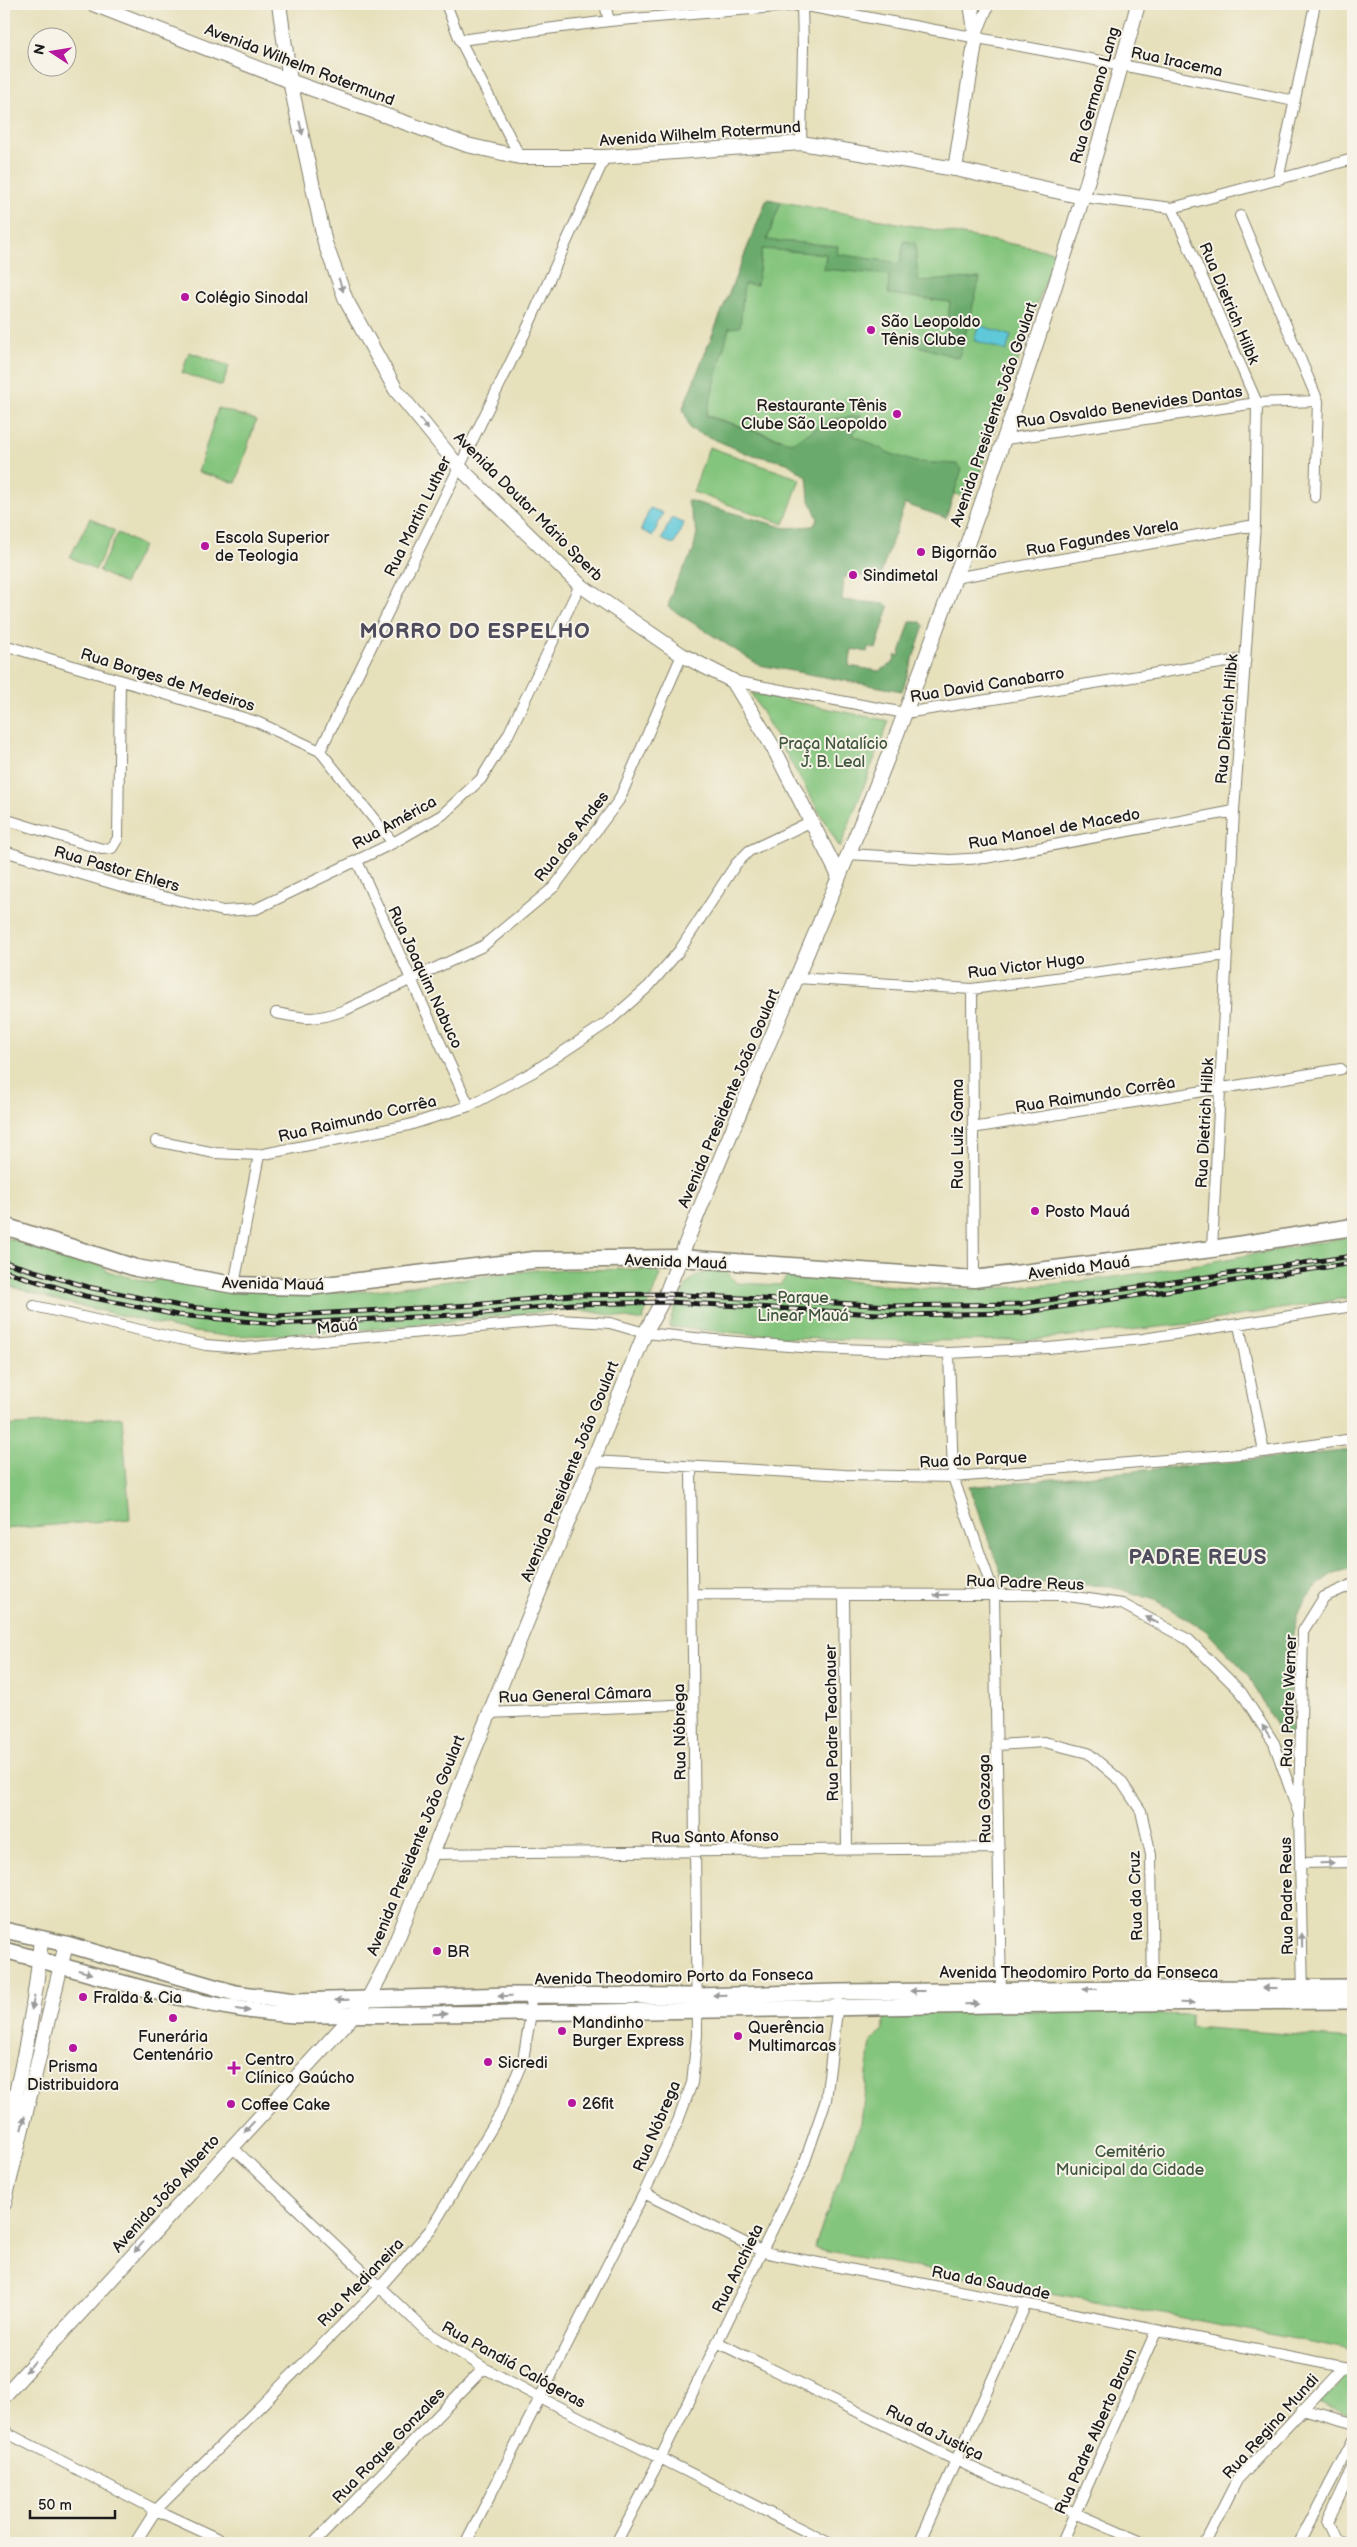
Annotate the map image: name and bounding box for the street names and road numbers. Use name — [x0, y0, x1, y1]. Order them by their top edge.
street label: Avenida Wilhelm Rotermund — [202, 20, 397, 110]
street label: Rua Germano Lang — [1067, 25, 1124, 166]
street label: Rua Iracema — [1129, 43, 1224, 81]
street label: Avenida Wilhelm Rotermund — [599, 118, 801, 151]
street label: Rua Dietrich Hilbk — [1194, 240, 1263, 368]
street label: Avenida Presidente João Goulart — [947, 300, 1042, 529]
street label: Rua Osvaldo Benevides Dantas — [1015, 382, 1244, 433]
street label: Avenida Doutor Mário Sperb — [449, 428, 607, 586]
street label: Rua Martin Luther — [381, 453, 456, 580]
street label: Rua Fagundes Varela — [1025, 516, 1180, 561]
street label: Rua Borges de Medeiros — [78, 645, 257, 716]
street label: Rua Dietrich Hilbk — [1212, 653, 1243, 785]
street label: Rua David Canabarro — [909, 664, 1066, 707]
street label: Rua dos Andes — [531, 788, 613, 886]
street label: Rua América — [349, 792, 440, 854]
street label: Rua Manoel de Macedo — [967, 805, 1142, 854]
street label: Rua Pastor Ehlers — [52, 842, 182, 896]
street label: Rua Joaquim Nabuco — [383, 903, 466, 1052]
street label: Rua Victor Hugo — [967, 950, 1086, 983]
street label: Avenida Presidente João Goulart — [674, 986, 784, 1211]
street label: Rua Dietrich Hilbk — [1193, 1057, 1218, 1189]
street label: Rua Raimundo Corrêa — [1014, 1073, 1177, 1118]
street label: Rua Luiz Gama — [949, 1079, 968, 1189]
street label: Rua Raimundo Corrêa — [276, 1092, 438, 1147]
street label: Avenida Mauá — [624, 1251, 727, 1274]
street label: Avenida Mauá — [1027, 1253, 1131, 1284]
street label: Avenida Mauá — [222, 1274, 324, 1295]
street label: Mauá — [316, 1316, 358, 1339]
street label: Avenida Presidente João Goulart — [517, 1358, 623, 1585]
street label: Rua do Parque — [919, 1448, 1028, 1473]
street label: Rua Padre Reus — [966, 1572, 1084, 1595]
street label: Rua Padre Werner — [1278, 1634, 1301, 1768]
street label: Rua Padre Teachauer — [822, 1644, 843, 1802]
street label: Rua General Câmara — [498, 1683, 652, 1708]
street label: Rua Nóbrega — [670, 1683, 691, 1781]
street label: Avenida Presidente João Goulart — [363, 1732, 469, 1959]
street label: Rua Gozaga — [975, 1754, 996, 1844]
street label: Rua Santo Afonso — [651, 1827, 779, 1848]
street label: Rua Padre Reus — [1277, 1837, 1298, 1955]
street label: Rua da Cruz — [1125, 1850, 1148, 1941]
street label: Avenida Theodomiro Porto da Fonseca — [940, 1964, 1218, 1983]
street label: Avenida Theodomiro Porto da Fonseca — [534, 1966, 814, 1989]
street label: Rua Nóbrega — [630, 2078, 685, 2175]
street label: Avenida João Alberto — [108, 2131, 224, 2257]
street label: Rua Anchieta — [709, 2221, 768, 2316]
street label: Rua Medianeira — [314, 2235, 408, 2331]
street label: Rua da Saudade — [930, 2263, 1052, 2304]
street label: Rua Pandiá Calógeras — [438, 2318, 589, 2413]
street label: Rua Padre Alberto Braun — [1051, 2346, 1142, 2518]
street label: Rua Regina Mundi — [1219, 2371, 1323, 2483]
street label: Rua Roque Gonzales — [329, 2384, 449, 2508]
street label: Rua da Justiça — [882, 2401, 986, 2465]

